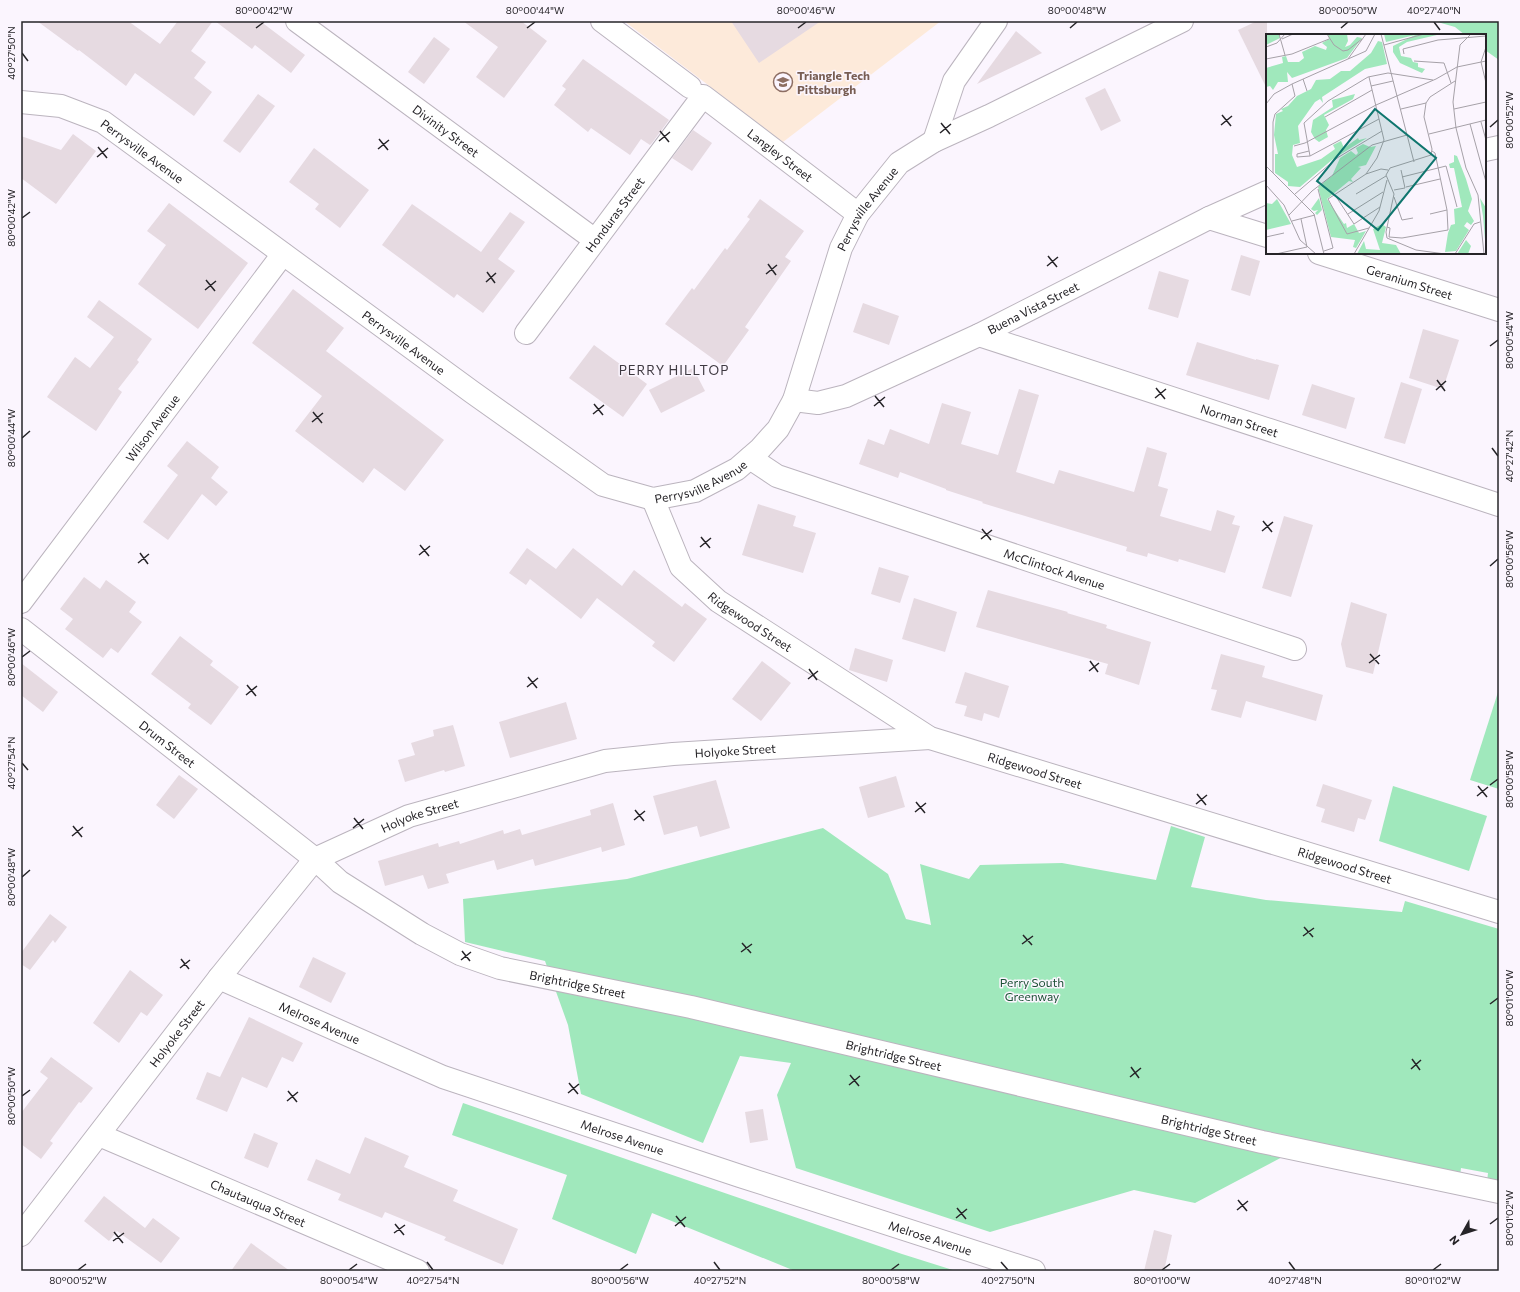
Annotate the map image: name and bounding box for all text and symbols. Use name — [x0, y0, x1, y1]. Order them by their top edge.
text: 80°00'42"W — [235, 4, 293, 16]
text: 80°00'44"W — [506, 4, 564, 16]
text: 80°00'46"W — [777, 4, 835, 16]
text: 80°00'48"W — [1048, 4, 1106, 16]
text: 80°00'50"W — [1319, 4, 1377, 16]
text: 40°27'40"N — [1407, 4, 1461, 16]
text: 40°27'50"N — [5, 26, 17, 80]
inset map — [1266, 34, 1486, 254]
place label: Triangle Tech Pittsburgh — [797, 68, 870, 96]
school or university icon: Triangle Tech Pittsburgh — [772, 71, 794, 93]
text: 80°00'52"W — [1503, 91, 1515, 149]
street label: Divinity Street — [410, 102, 482, 160]
street label: Perrysville Avenue — [98, 116, 186, 186]
street label: Langley Street — [745, 126, 816, 184]
street label: Perrysville Avenue — [834, 164, 900, 253]
street label: Honduras Street — [582, 174, 647, 254]
text: 80°00'42"W — [5, 189, 17, 247]
street label: Geranium Street — [1365, 261, 1454, 302]
street label: Buena Vista Street — [985, 278, 1081, 337]
street label: Perrysville Avenue — [360, 307, 448, 377]
text: 80°00'54"W — [1503, 311, 1515, 369]
district label: PERRY HILLTOP — [619, 362, 729, 378]
street label: Wilson Avenue — [122, 392, 182, 464]
street label: Norman Street — [1199, 401, 1280, 439]
text: 80°00'44"W — [5, 409, 17, 467]
text: 40°27'42"N — [1503, 430, 1515, 482]
street label: Perrysville Avenue — [653, 457, 749, 506]
text: 80°00'56"W — [1503, 530, 1515, 588]
street label: McClintock Avenue — [1002, 545, 1107, 592]
street label: Ridgewood Street — [705, 589, 795, 654]
text: 80°00'46"W — [5, 628, 17, 686]
street label: Drum Street — [137, 717, 198, 770]
text: 40°27'54"N — [5, 736, 17, 790]
street label: Holyoke Street — [694, 741, 776, 760]
street label: Ridgewood Street — [986, 749, 1084, 791]
text: 80°00'58"W — [1503, 750, 1515, 808]
street label: Holyoke Street — [379, 795, 460, 835]
street label: Ridgewood Street — [1296, 844, 1394, 886]
text: 80°00'48"W — [5, 848, 17, 906]
street label: Brightridge Street — [528, 967, 627, 1001]
text: 80°01'00"W — [1503, 969, 1515, 1027]
park label: Perry South Greenway — [1000, 975, 1064, 1003]
street label: Holyoke Street — [146, 996, 207, 1069]
street label: Melrose Avenue — [277, 999, 362, 1046]
street label: Brightridge Street — [845, 1037, 943, 1073]
text: 80°00'50"W — [5, 1067, 17, 1125]
street label: Brightridge Street — [1160, 1111, 1258, 1148]
street label: Melrose Avenue — [579, 1116, 666, 1157]
street label: Chautauqua Street — [208, 1176, 308, 1229]
text: 80°01'02"W — [1503, 1190, 1515, 1246]
north arrow — [1442, 1214, 1482, 1254]
street label: Melrose Avenue — [887, 1218, 974, 1257]
text: N — [1446, 1233, 1461, 1248]
text: 80°00'52"W — [49, 1274, 107, 1286]
text: 80°00'54"W — [320, 1274, 378, 1286]
text: 40°27'54"N — [406, 1274, 460, 1286]
text: 80°00'56"W — [591, 1274, 649, 1286]
text: 40°27'52"N — [694, 1274, 746, 1286]
text: 80°00'58"W — [862, 1274, 920, 1286]
text: 40°27'50"N — [981, 1274, 1035, 1286]
text: 80°01'00"W — [1133, 1274, 1191, 1286]
text: 40°27'48"N — [1268, 1274, 1322, 1286]
text: 80°01'02"W — [1405, 1274, 1461, 1286]

